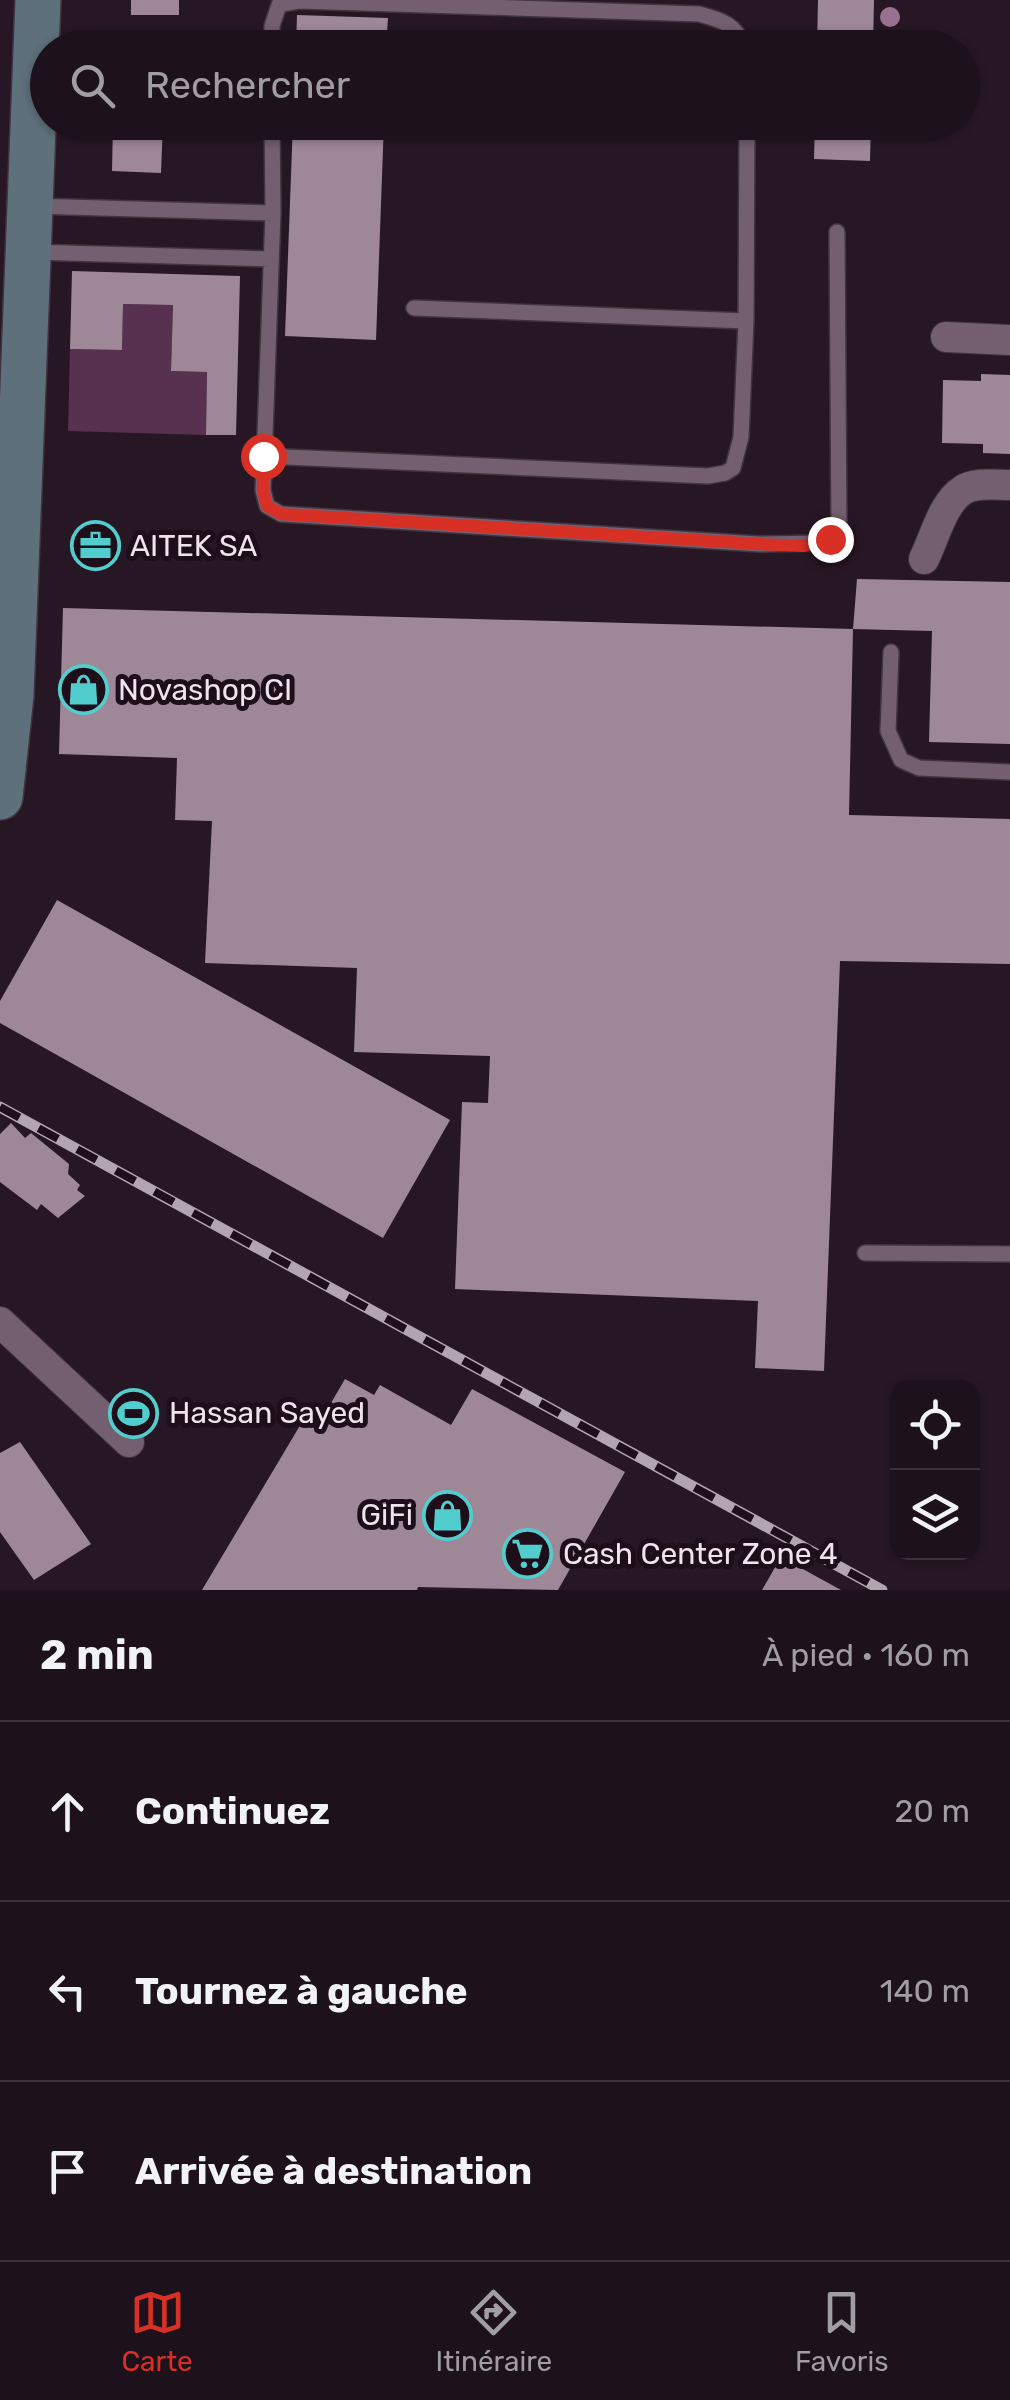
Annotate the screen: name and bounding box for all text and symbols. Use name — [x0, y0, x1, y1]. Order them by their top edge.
search box — [30, 30, 980, 140]
icon: search — [65, 58, 120, 113]
text: Rechercher — [145, 62, 350, 108]
route start — [241, 434, 287, 480]
route end — [808, 517, 854, 563]
office icon: AITEK SA — [69, 520, 121, 572]
place label: AITEK SA — [130, 528, 257, 564]
shop icon: Novashop CI — [57, 664, 109, 716]
place label: Novashop CI — [118, 672, 292, 708]
map controls — [890, 1380, 980, 1560]
button: locate — [890, 1380, 980, 1470]
sports icon: Hassan Sayed — [108, 1387, 160, 1439]
place label: Hassan Sayed — [169, 1395, 365, 1431]
button: layers — [890, 1470, 980, 1560]
shop icon: GiFi — [422, 1489, 474, 1541]
place label: GiFi — [361, 1497, 413, 1533]
supermarket icon: Cash Center Zone 4 — [502, 1528, 554, 1580]
place label: Cash Center Zone 4 — [563, 1536, 838, 1572]
text: 2 min — [40, 1630, 154, 1680]
text: À pied · 160 m — [762, 1636, 970, 1674]
icon: ahead — [40, 1784, 95, 1839]
text: Continuez — [135, 1788, 330, 1834]
text: 20 m — [895, 1792, 970, 1830]
icon: left — [40, 1964, 95, 2019]
text: Tournez à gauche — [135, 1968, 468, 2014]
text: 140 m — [880, 1972, 970, 2010]
icon: arrive — [40, 2144, 95, 2199]
text: Arrivée à destination — [135, 2148, 532, 2194]
tab: Carte — [121, 2285, 193, 2378]
tab: Itinéraire — [436, 2285, 552, 2378]
tab: Favoris — [795, 2285, 889, 2378]

